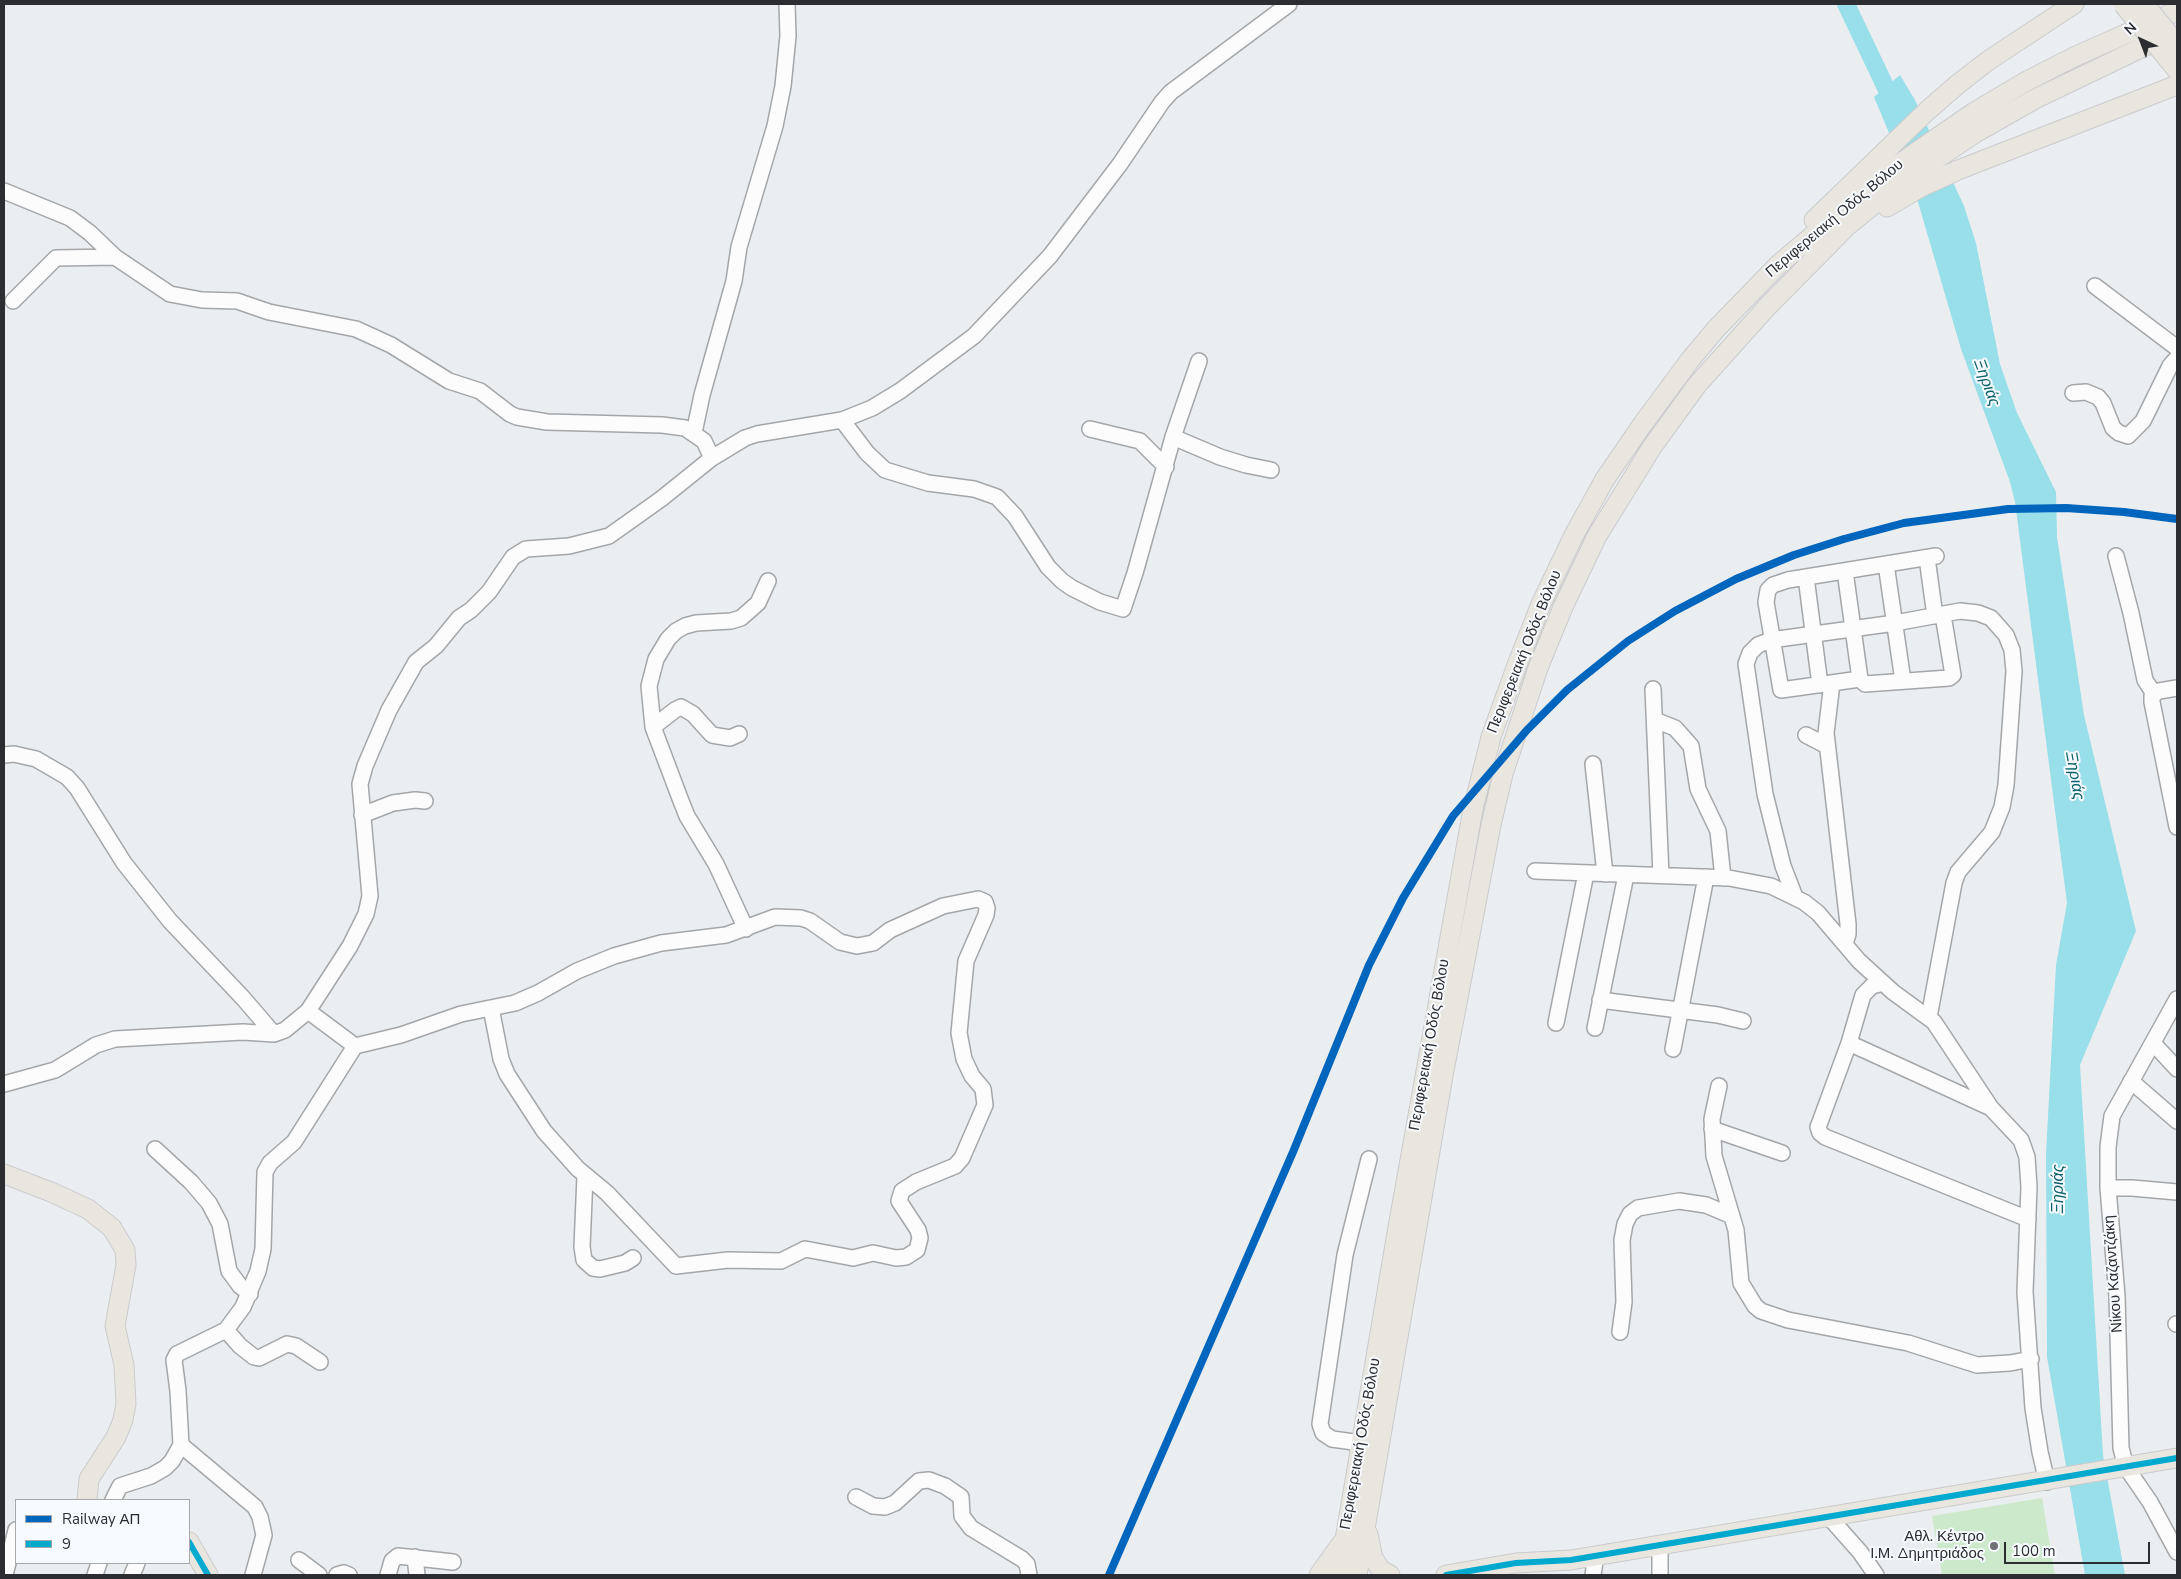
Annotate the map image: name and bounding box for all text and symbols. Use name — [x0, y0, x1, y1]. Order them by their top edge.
north arrow — [2116, 15, 2166, 65]
text: N — [2120, 18, 2141, 39]
street label: Περιφερειακή Οδός Βόλου — [1763, 156, 1907, 282]
water label: Ξηριάς — [1969, 357, 2003, 409]
street label: Περιφερειακή Οδός Βόλου — [1484, 568, 1566, 736]
water label: Ξηριάς — [2060, 750, 2088, 802]
street label: Περιφερειακή Οδός Βόλου — [1406, 958, 1454, 1132]
water label: Ξηριάς — [2049, 1165, 2069, 1213]
street label: Νίκου Καζαντζάκη — [2101, 1215, 2127, 1333]
street label: Περιφερειακή Οδός Βόλου — [1337, 1357, 1385, 1531]
legend — [15, 1499, 190, 1564]
text: Railway ΑΠ — [62, 1509, 140, 1529]
place label: Αθλ. Κέντρο Ι.Μ. Δημητριάδος — [1870, 1528, 1984, 1563]
scale bar — [2006, 1532, 2152, 1564]
text: 9 — [62, 1534, 71, 1554]
marker: Αθλ. Κέντρο Ι.Μ. Δημητριάδος — [1988, 1540, 2000, 1552]
text: 100 m — [2012, 1541, 2056, 1561]

